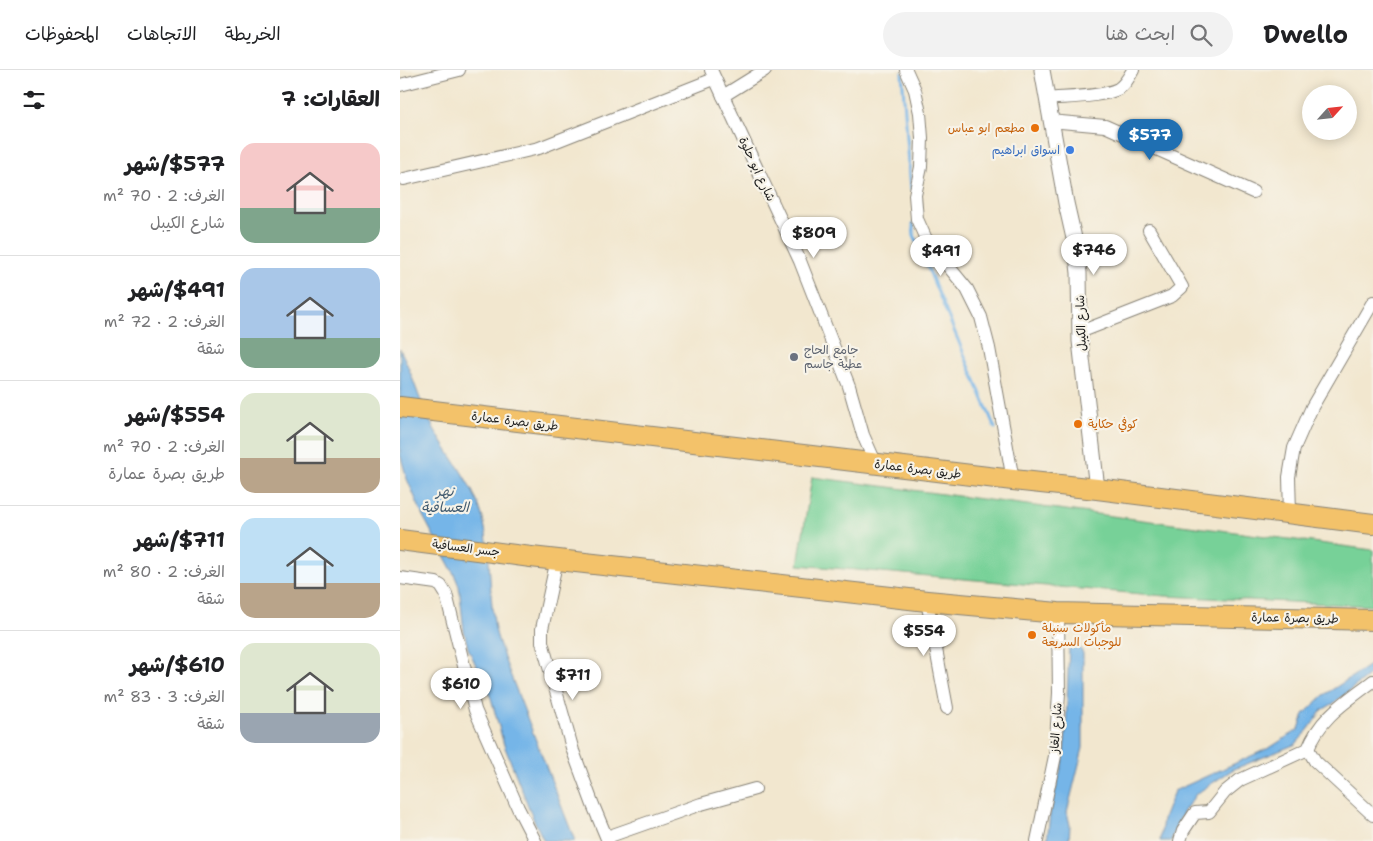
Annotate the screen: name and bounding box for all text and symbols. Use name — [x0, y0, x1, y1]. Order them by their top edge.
search box — [883, 12, 1233, 57]
text: Dwello — [1263, 19, 1348, 51]
text: ابحث هنا — [1105, 21, 1175, 46]
icon: search — [1187, 21, 1215, 49]
text: المحفوظات — [25, 22, 99, 46]
text: الاتجاهات — [127, 22, 197, 46]
text: الخريطة — [225, 22, 281, 46]
text: العقارات: 7 — [281, 85, 380, 113]
north arrow — [1302, 85, 1358, 140]
map controls — [1302, 85, 1357, 140]
icon: filters — [20, 86, 48, 114]
pin: $577 — [1120, 118, 1180, 161]
place label: مطعم ابو عباس — [948, 120, 1025, 137]
marker: مطعم ابو عباس — [1029, 122, 1041, 134]
text: $577 — [1129, 124, 1171, 145]
street label: شارع ابو حلوة — [734, 134, 779, 204]
place label: اسواق ابراهيم — [992, 142, 1060, 159]
marker: اسواق ابراهيم — [1064, 144, 1076, 156]
text: $577/شهر — [125, 150, 225, 178]
icon: home — [280, 163, 340, 223]
text: الغرف: 2 · 70 m² — [103, 185, 225, 206]
text: شارع الكيبل — [150, 212, 225, 233]
pin: $809 — [784, 216, 844, 259]
text: $809 — [792, 222, 836, 243]
pin: $491 — [911, 234, 971, 277]
pin: $746 — [1064, 234, 1124, 276]
text: $746 — [1072, 239, 1116, 260]
text: $491 — [921, 240, 961, 261]
text: $491/شهر — [129, 276, 225, 304]
icon: home — [280, 288, 340, 348]
street label: شارع الكيبل — [1072, 295, 1091, 351]
text: الغرف: 2 · 72 m² — [104, 311, 225, 332]
text: شقة — [197, 338, 225, 359]
place label: جامع الحاج عطية جاسم — [804, 342, 862, 373]
marker: جامع الحاج عطية جاسم — [788, 351, 800, 363]
text: $554/شهر — [126, 401, 225, 429]
street label: طريق بصرة عمارة — [471, 408, 559, 434]
icon: home — [280, 413, 340, 473]
place label: كوفي حكاية — [1088, 416, 1138, 433]
marker: كوفي حكاية — [1072, 418, 1084, 430]
text: الغرف: 2 · 70 m² — [103, 436, 225, 457]
street label: طريق بصرة عمارة — [874, 456, 962, 482]
text: طريق بصرة عمارة — [108, 463, 225, 484]
water label: نهر العسافية — [421, 482, 471, 516]
text: $711/شهر — [135, 526, 225, 554]
street label: جسر العسافية — [431, 536, 501, 560]
icon: home — [280, 538, 340, 598]
text: الغرف: 2 · 80 m² — [103, 561, 225, 582]
text: شقة — [197, 588, 225, 609]
street label: طريق بصرة عمارة — [1251, 609, 1339, 627]
pin: $554 — [894, 614, 954, 657]
text: $554 — [903, 620, 945, 641]
place label: مأكولات سنبلة للوجبات السريعة — [1042, 620, 1121, 650]
marker: مأكولات سنبلة للوجبات السريعة — [1026, 629, 1038, 641]
text: $610/شهر — [130, 651, 225, 679]
pin: $711 — [543, 658, 603, 701]
icon: home — [280, 663, 340, 723]
text: $711 — [555, 664, 591, 685]
pin: $610 — [431, 668, 491, 710]
text: $610 — [442, 673, 480, 694]
text: الغرف: 3 · 83 m² — [103, 686, 225, 707]
street label: شارع الغاز — [1046, 702, 1067, 755]
text: شقة — [197, 713, 225, 734]

